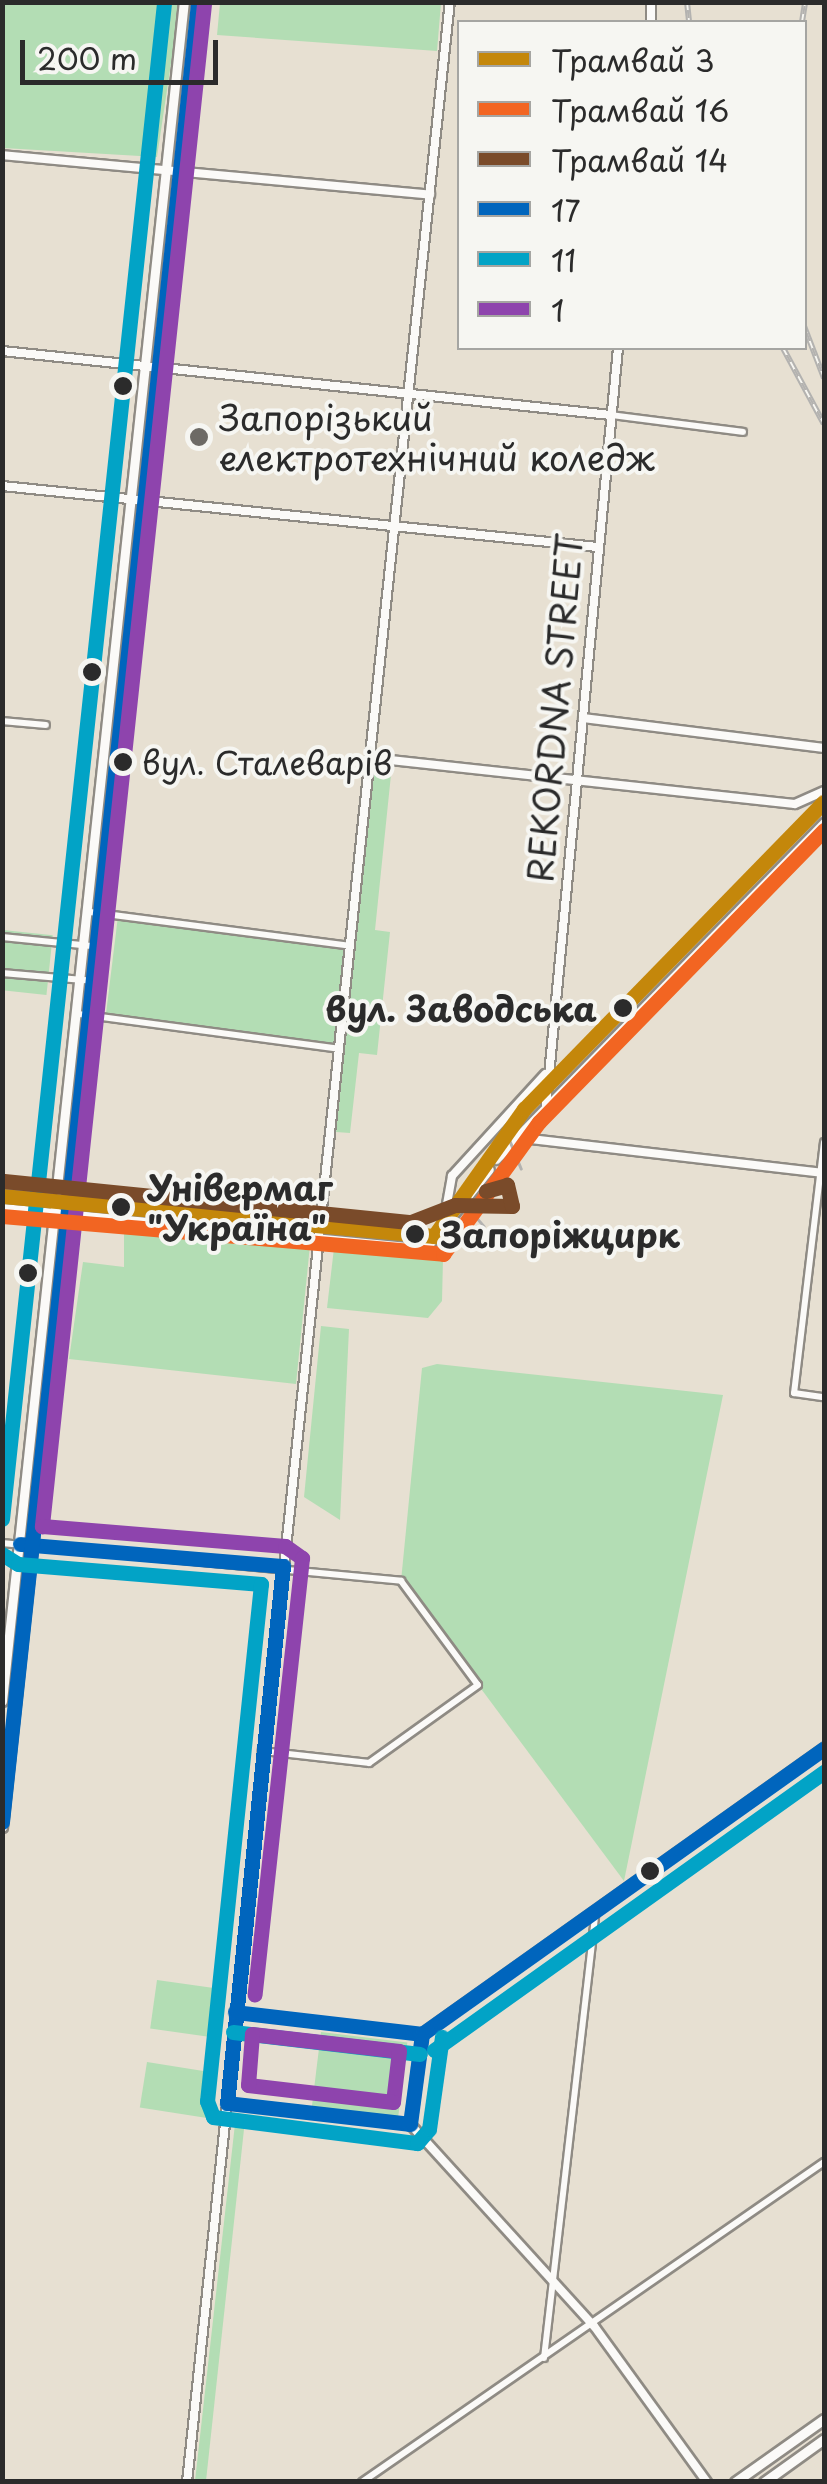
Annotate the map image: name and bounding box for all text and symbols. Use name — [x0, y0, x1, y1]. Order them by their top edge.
scale bar — [25, 20, 222, 82]
legend — [457, 20, 807, 350]
text: 200 m — [37, 35, 137, 80]
text: Трамвай 3 — [551, 37, 714, 82]
text: Трамвай 16 — [551, 87, 729, 132]
text: Трамвай 14 — [551, 137, 728, 182]
text: 17 — [551, 187, 580, 232]
text: 11 — [551, 237, 576, 282]
text: 1 — [551, 287, 564, 332]
unlabelled marker — [113, 376, 133, 396]
place label: Запорізький електротехнічний коледж — [219, 396, 657, 478]
marker: Запорізький електротехнічний коледж — [188, 426, 210, 448]
street label: REKORDNA STREET — [518, 531, 590, 885]
unlabelled marker — [82, 662, 102, 682]
place label: вул. Сталеварів — [142, 743, 393, 781]
marker: вул. Сталеварів — [113, 752, 133, 772]
place label: вул. Заводська — [324, 987, 597, 1029]
marker: вул. Заводська — [606, 991, 640, 1025]
place label: Універмаг "Україна" — [147, 1166, 333, 1248]
marker: Універмаг "Україна" — [104, 1190, 138, 1224]
place label: Запоріжцирк — [441, 1213, 680, 1255]
marker: Запоріжцирк — [398, 1217, 432, 1251]
unlabelled marker — [18, 1263, 38, 1283]
unlabelled marker — [640, 1861, 660, 1881]

